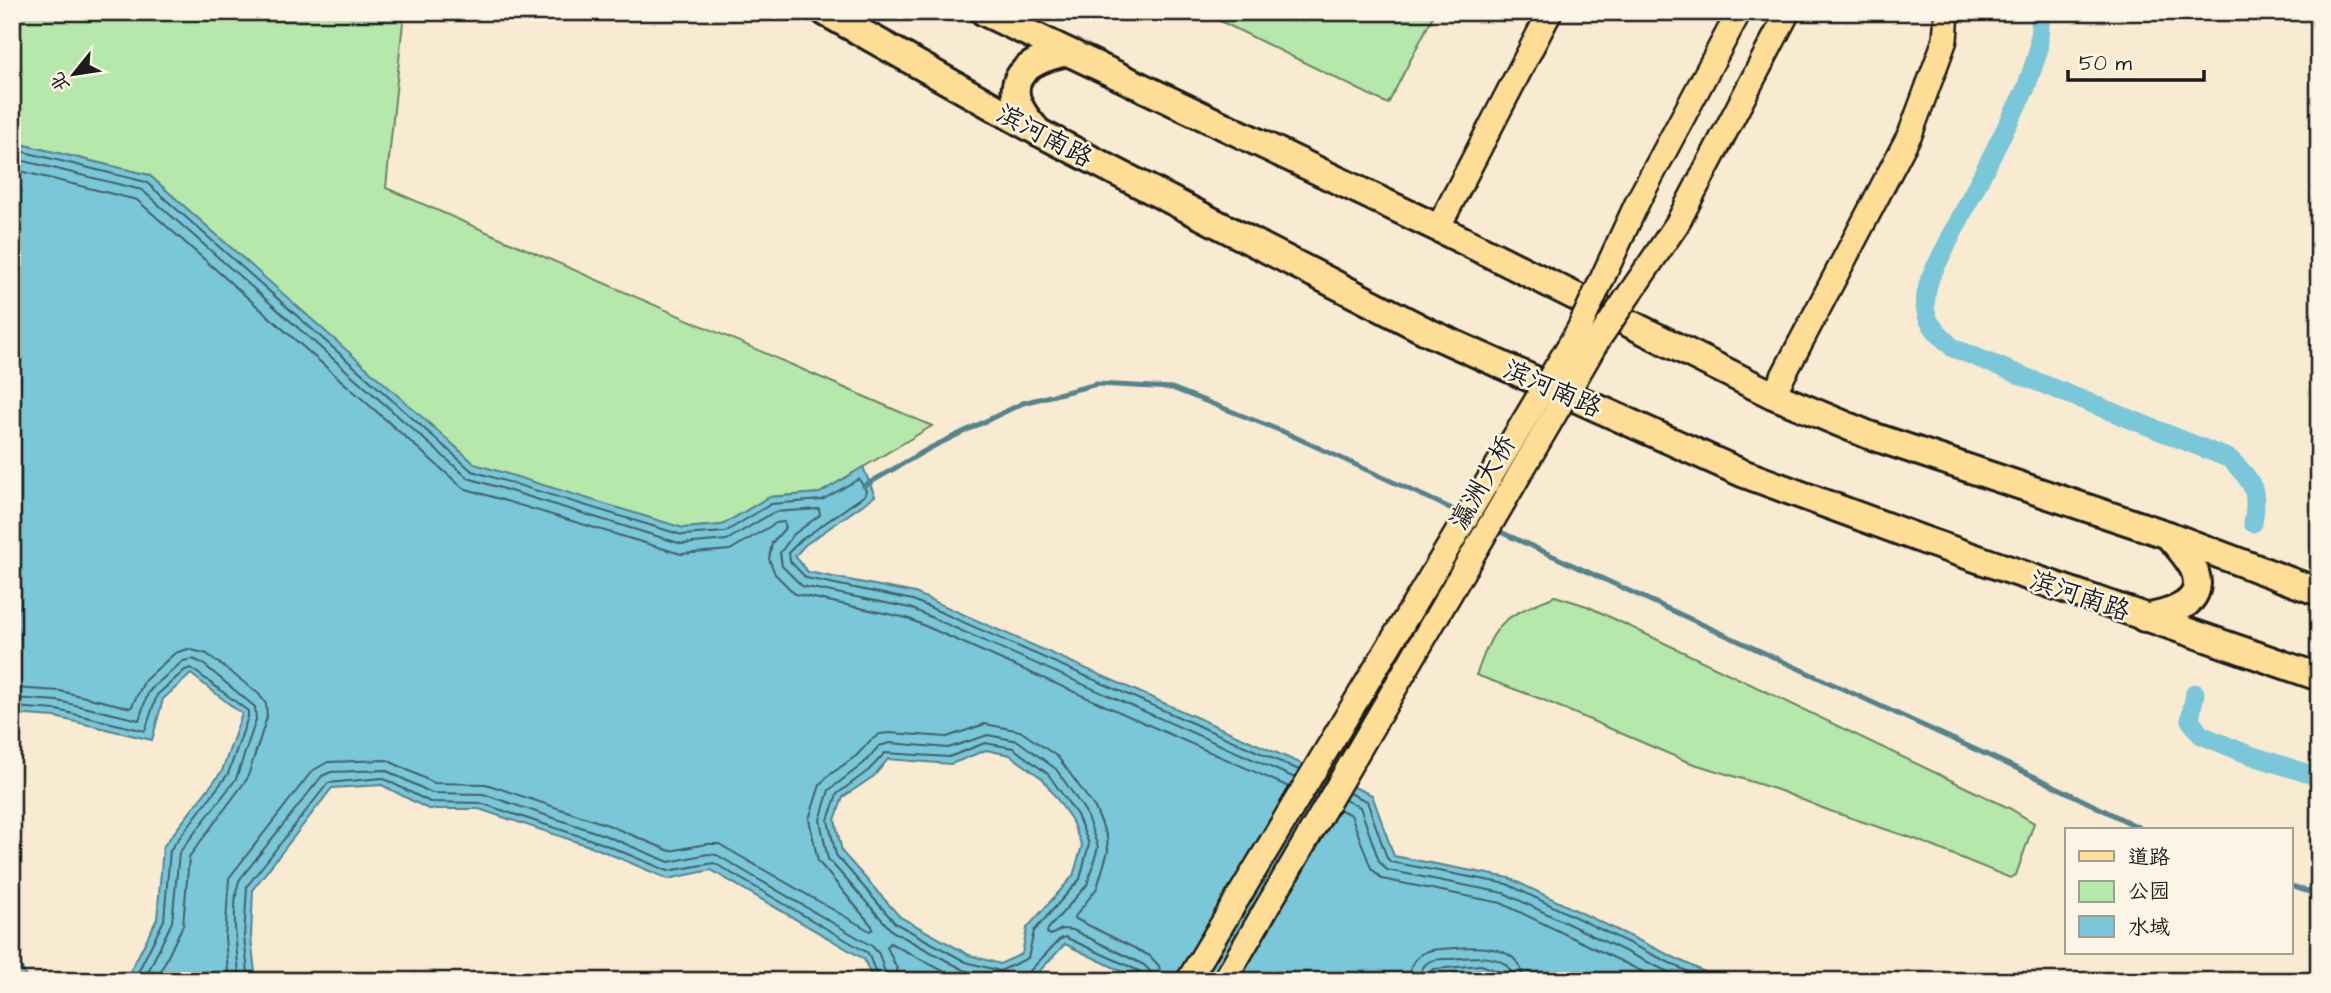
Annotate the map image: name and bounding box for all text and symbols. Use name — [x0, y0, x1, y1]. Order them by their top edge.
north arrow — [38, 38, 108, 108]
scale bar — [2068, 38, 2205, 82]
text: 50 m — [2079, 49, 2133, 78]
text: 北 — [44, 67, 77, 97]
street label: 滨河南路 — [990, 96, 1099, 176]
street label: 滨河南路 — [1498, 351, 1607, 427]
street label: 瀛洲大桥 — [1441, 428, 1524, 537]
street label: 滨河南路 — [2025, 562, 2135, 630]
legend — [2065, 828, 2292, 954]
text: 道路 — [2128, 843, 2170, 872]
text: 公园 — [2128, 877, 2170, 906]
text: 水域 — [2128, 913, 2170, 942]

